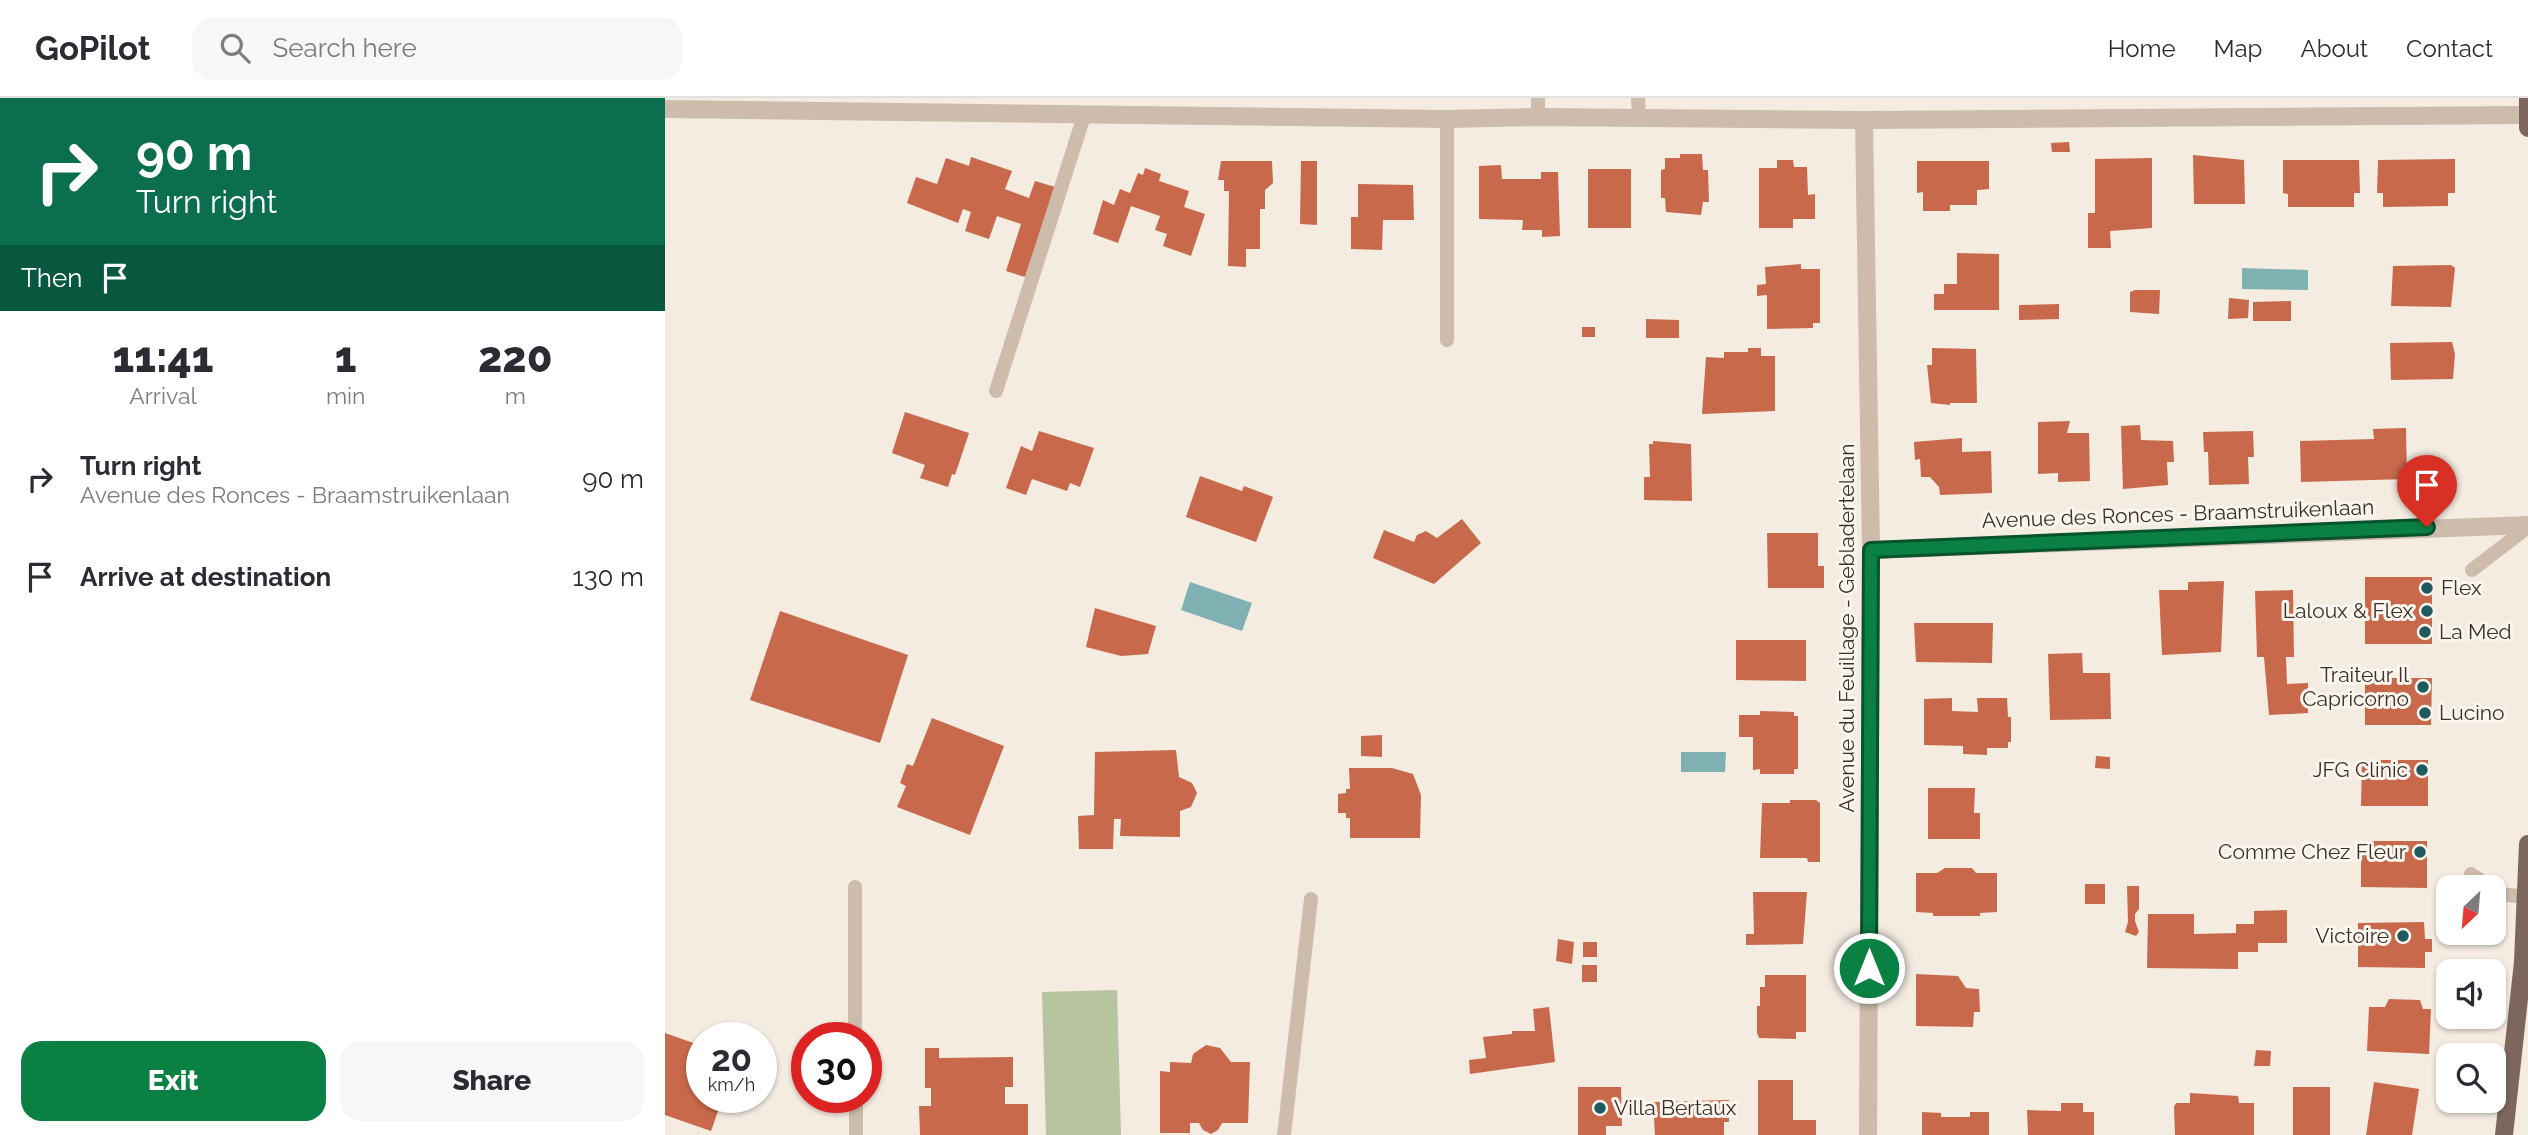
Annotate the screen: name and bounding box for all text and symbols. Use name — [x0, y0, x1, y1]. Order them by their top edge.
search box — [192, 17, 682, 80]
text: GoPilot — [35, 29, 150, 68]
icon: search — [216, 29, 254, 67]
text: Search here — [272, 33, 417, 63]
text: Home — [2108, 34, 2176, 63]
text: Map — [2214, 34, 2262, 63]
text: About — [2300, 34, 2368, 63]
text: Contact — [2406, 34, 2493, 63]
text: 90 m — [136, 124, 252, 181]
icon: right — [21, 126, 112, 217]
text: Turn right — [136, 183, 277, 220]
icon: arrive — [96, 259, 134, 297]
text: Then — [21, 263, 82, 293]
text: 11:41 — [112, 333, 214, 382]
text: 1 — [335, 333, 357, 382]
text: 220 — [478, 333, 553, 382]
text: Arrival — [129, 382, 197, 409]
text: min — [326, 382, 366, 409]
text: m — [505, 382, 526, 409]
street label: Avenue du Feuillage - Gebladertelaan — [1834, 443, 1859, 813]
text: Turn right — [80, 451, 201, 481]
pin — [2397, 455, 2457, 527]
icon: right — [21, 460, 59, 498]
text: 90 m — [582, 464, 644, 494]
icon: arrive — [2408, 466, 2446, 504]
text: Avenue des Ronces - Braamstruikenlaan — [80, 481, 510, 508]
street label: Avenue des Ronces - Braamstruikenlaan — [1981, 494, 2375, 533]
icon: arrive — [21, 558, 59, 596]
text: Arrive at destination — [80, 562, 331, 592]
text: 130 m — [573, 562, 644, 592]
place label: Flex — [2441, 575, 2482, 600]
marker: Flex — [2419, 580, 2435, 596]
place label: Laloux & Flex — [2283, 598, 2413, 623]
marker: Laloux & Flex — [2419, 603, 2435, 619]
place label: La Med — [2439, 619, 2512, 644]
marker: La Med — [2417, 624, 2433, 640]
place label: Traiteur Il Capricorno — [2302, 662, 2409, 711]
marker: Traiteur Il Capricorno — [2415, 679, 2431, 695]
place label: Lucino — [2439, 700, 2505, 725]
marker: Lucino — [2417, 705, 2433, 721]
place label: JFG Clinic — [2312, 757, 2408, 782]
marker: JFG Clinic — [2414, 762, 2430, 778]
place label: Comme Chez Fleur — [2218, 839, 2407, 864]
marker: Comme Chez Fleur — [2412, 844, 2428, 860]
north arrow — [2436, 875, 2506, 945]
map controls — [2436, 875, 2506, 1113]
place label: Victoire — [2315, 923, 2389, 948]
marker: Victoire — [2395, 928, 2411, 944]
position arrow — [1832, 931, 1906, 1005]
button: sound — [2436, 959, 2506, 1029]
speed limit sign: 30 — [791, 1022, 882, 1113]
text: 20 — [711, 1038, 752, 1079]
button: Exit — [21, 1041, 326, 1121]
button: Share — [340, 1041, 644, 1121]
button: search — [2436, 1043, 2506, 1113]
text: km/h — [708, 1074, 755, 1095]
place label: Villa Bertaux — [1614, 1095, 1737, 1120]
marker: Villa Bertaux — [1592, 1100, 1608, 1116]

